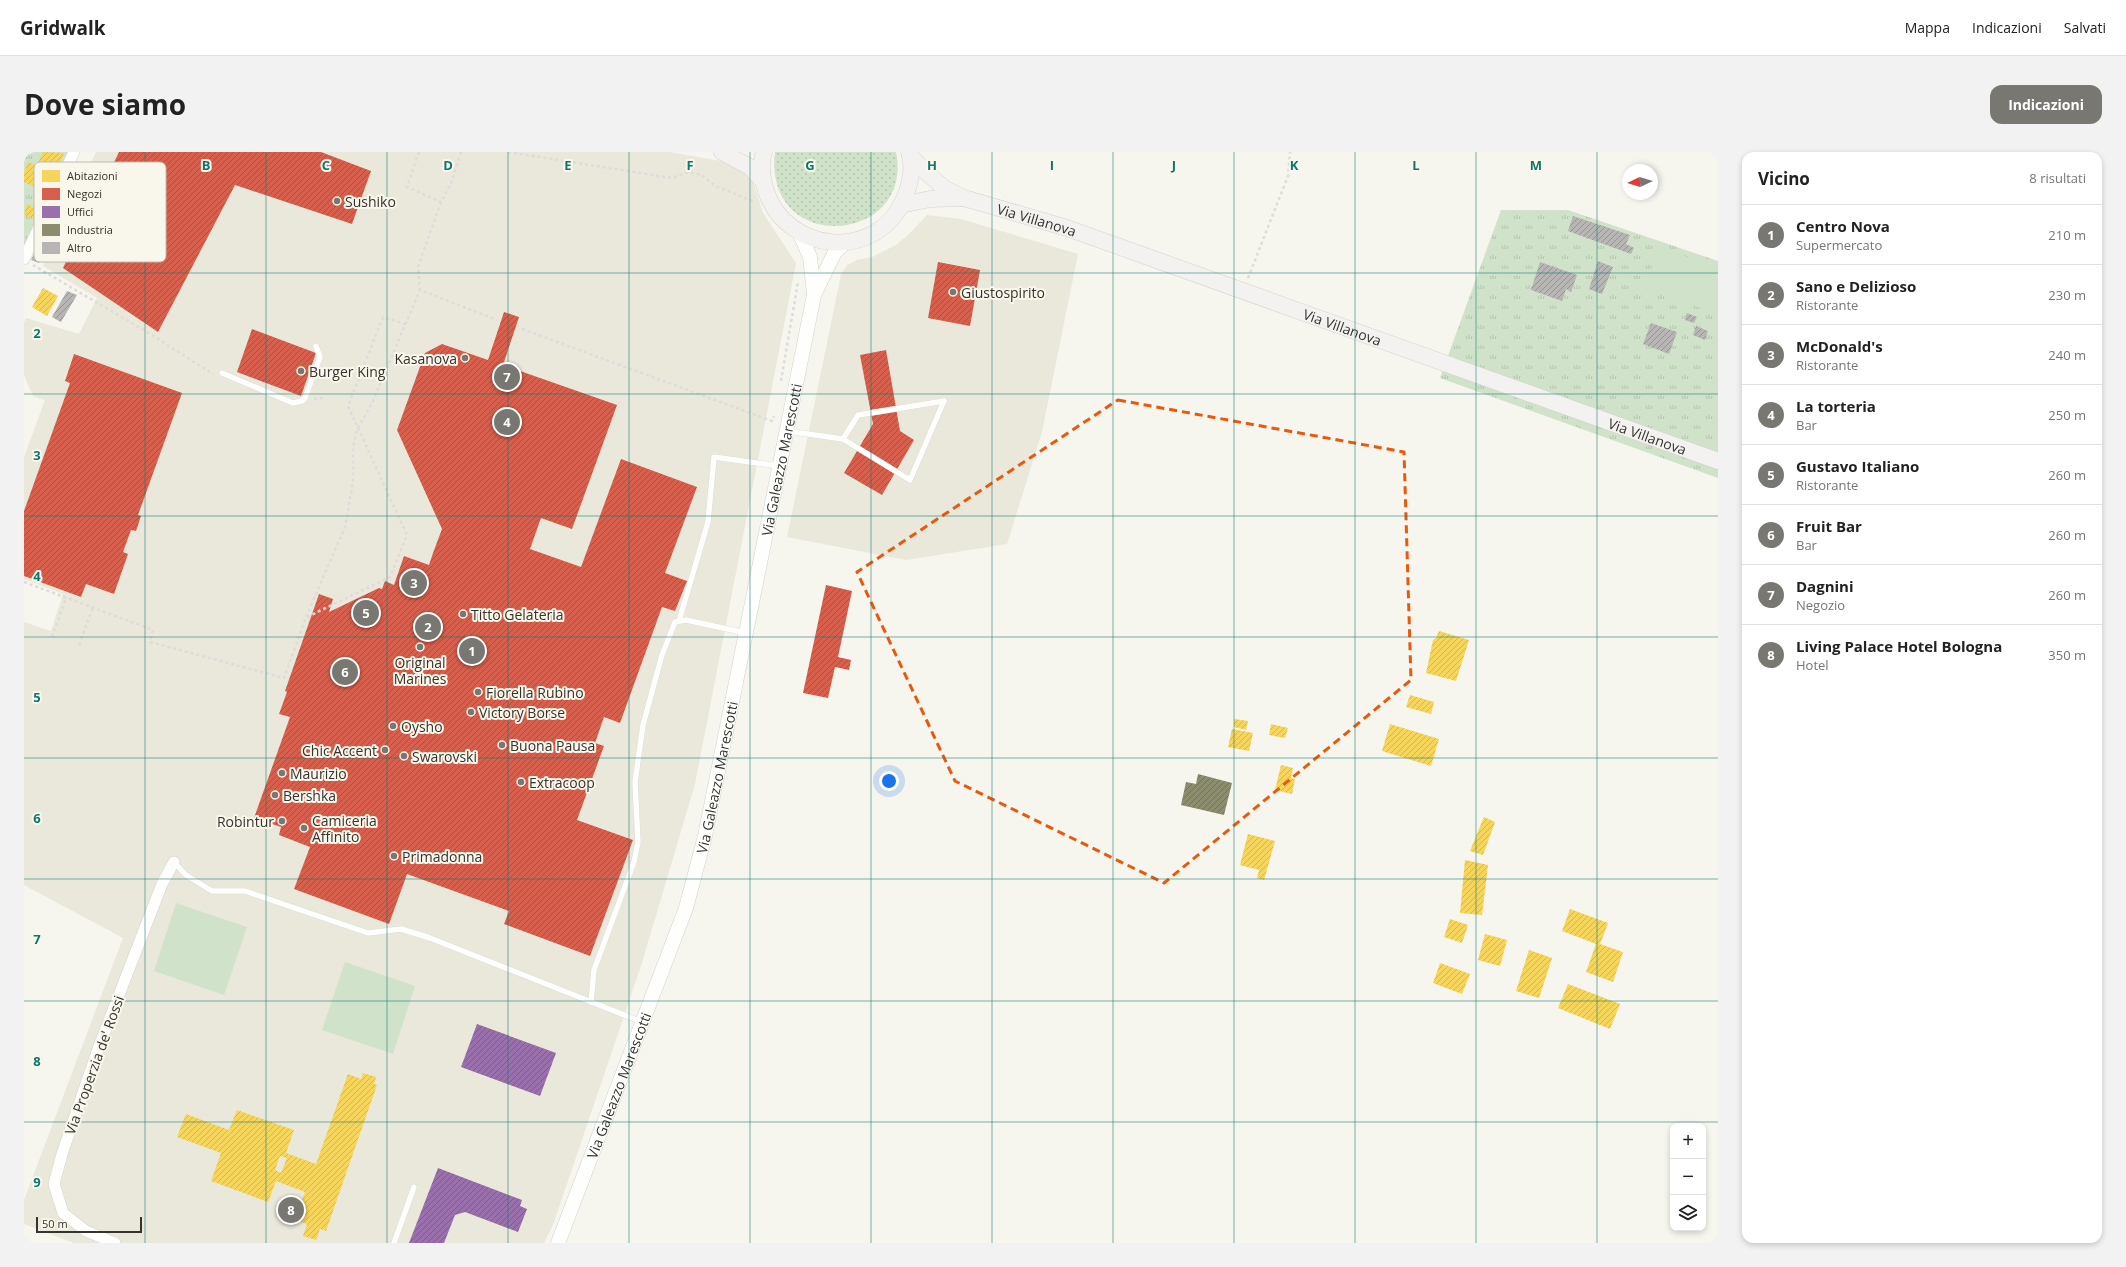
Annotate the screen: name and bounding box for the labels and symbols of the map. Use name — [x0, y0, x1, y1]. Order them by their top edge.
text: B — [202, 156, 211, 174]
text: C — [322, 156, 330, 174]
text: D — [443, 156, 453, 174]
text: E — [564, 156, 572, 174]
text: F — [686, 156, 694, 174]
text: G — [805, 156, 815, 174]
text: H — [927, 156, 937, 174]
text: I — [1050, 156, 1054, 174]
text: J — [1171, 156, 1176, 174]
text: K — [1290, 156, 1299, 174]
text: L — [1412, 156, 1420, 174]
text: M — [1530, 156, 1542, 174]
legend — [34, 162, 166, 262]
north arrow — [1622, 164, 1658, 200]
text: Abitazioni — [67, 168, 118, 183]
text: Negozi — [67, 186, 102, 201]
place label: Sushiko — [345, 192, 396, 211]
marker: Sushiko — [332, 196, 342, 206]
street label: Via Villanova — [995, 199, 1079, 240]
text: Uffici — [67, 204, 93, 219]
text: Industria — [67, 222, 113, 237]
text: Altro — [67, 240, 92, 255]
place label: Giustospirito — [961, 283, 1045, 302]
marker: Giustospirito — [948, 287, 958, 297]
street label: Via Villanova — [1301, 304, 1384, 349]
text: 2 — [33, 324, 41, 342]
place label: Kasanova — [394, 349, 457, 368]
marker: Kasanova — [460, 353, 470, 363]
place label: Burger King — [309, 362, 386, 381]
pin: 7 — [494, 362, 520, 392]
marker: Burger King — [296, 366, 306, 376]
street label: Via Galeazzo Marescotti — [756, 382, 805, 538]
pin: 4 — [494, 407, 520, 437]
street label: Via Villanova — [1606, 413, 1689, 459]
text: 3 — [33, 446, 41, 464]
text: 4 — [33, 567, 41, 585]
pin: 3 — [401, 568, 427, 598]
pin: 5 — [353, 598, 379, 628]
place label: Titto Gelateria — [471, 605, 564, 624]
marker: Titto Gelateria — [458, 609, 468, 619]
pin: 2 — [415, 612, 441, 642]
pin: 1 — [459, 636, 485, 666]
marker: Original Marines — [415, 642, 425, 652]
place label: Original Marines — [394, 653, 447, 688]
pin: 6 — [332, 657, 358, 687]
place label: Fiorella Rubino — [486, 683, 584, 702]
marker: Fiorella Rubino — [473, 687, 483, 697]
text: 5 — [33, 688, 41, 706]
street label: Via Galeazzo Marescotti — [691, 699, 741, 855]
place label: Victory Borse — [479, 703, 565, 722]
marker: Victory Borse — [466, 707, 476, 717]
place label: Oysho — [401, 717, 443, 736]
marker: Oysho — [388, 721, 398, 731]
place label: Buona Pausa — [510, 736, 595, 755]
marker: Buona Pausa — [497, 740, 507, 750]
place label: Chic Accent — [302, 741, 377, 760]
marker: Chic Accent — [380, 745, 390, 755]
place label: Swarovski — [412, 747, 477, 766]
marker: Swarovski — [399, 751, 409, 761]
place label: Maurizio — [290, 764, 347, 783]
marker: Maurizio — [277, 768, 287, 778]
your location — [879, 771, 899, 791]
place label: Extracoop — [529, 773, 595, 792]
marker: Extracoop — [516, 777, 526, 787]
place label: Bershka — [283, 786, 336, 805]
marker: Bershka — [270, 790, 280, 800]
text: 6 — [33, 809, 41, 827]
place label: Camiceria Affinito — [312, 811, 377, 846]
place label: Robintur — [217, 812, 274, 831]
marker: Robintur — [277, 816, 287, 826]
marker: Camiceria Affinito — [299, 823, 309, 833]
place label: Primadonna — [402, 847, 482, 866]
marker: Primadonna — [389, 851, 399, 861]
text: 7 — [33, 930, 41, 948]
street label: Via Properzia de' Rossi — [60, 993, 128, 1137]
street label: Via Galeazzo Marescotti — [582, 1009, 655, 1161]
text: 8 — [33, 1052, 41, 1070]
text: 9 — [33, 1173, 41, 1191]
pin: 8 — [278, 1195, 304, 1225]
scale bar — [36, 1215, 142, 1234]

